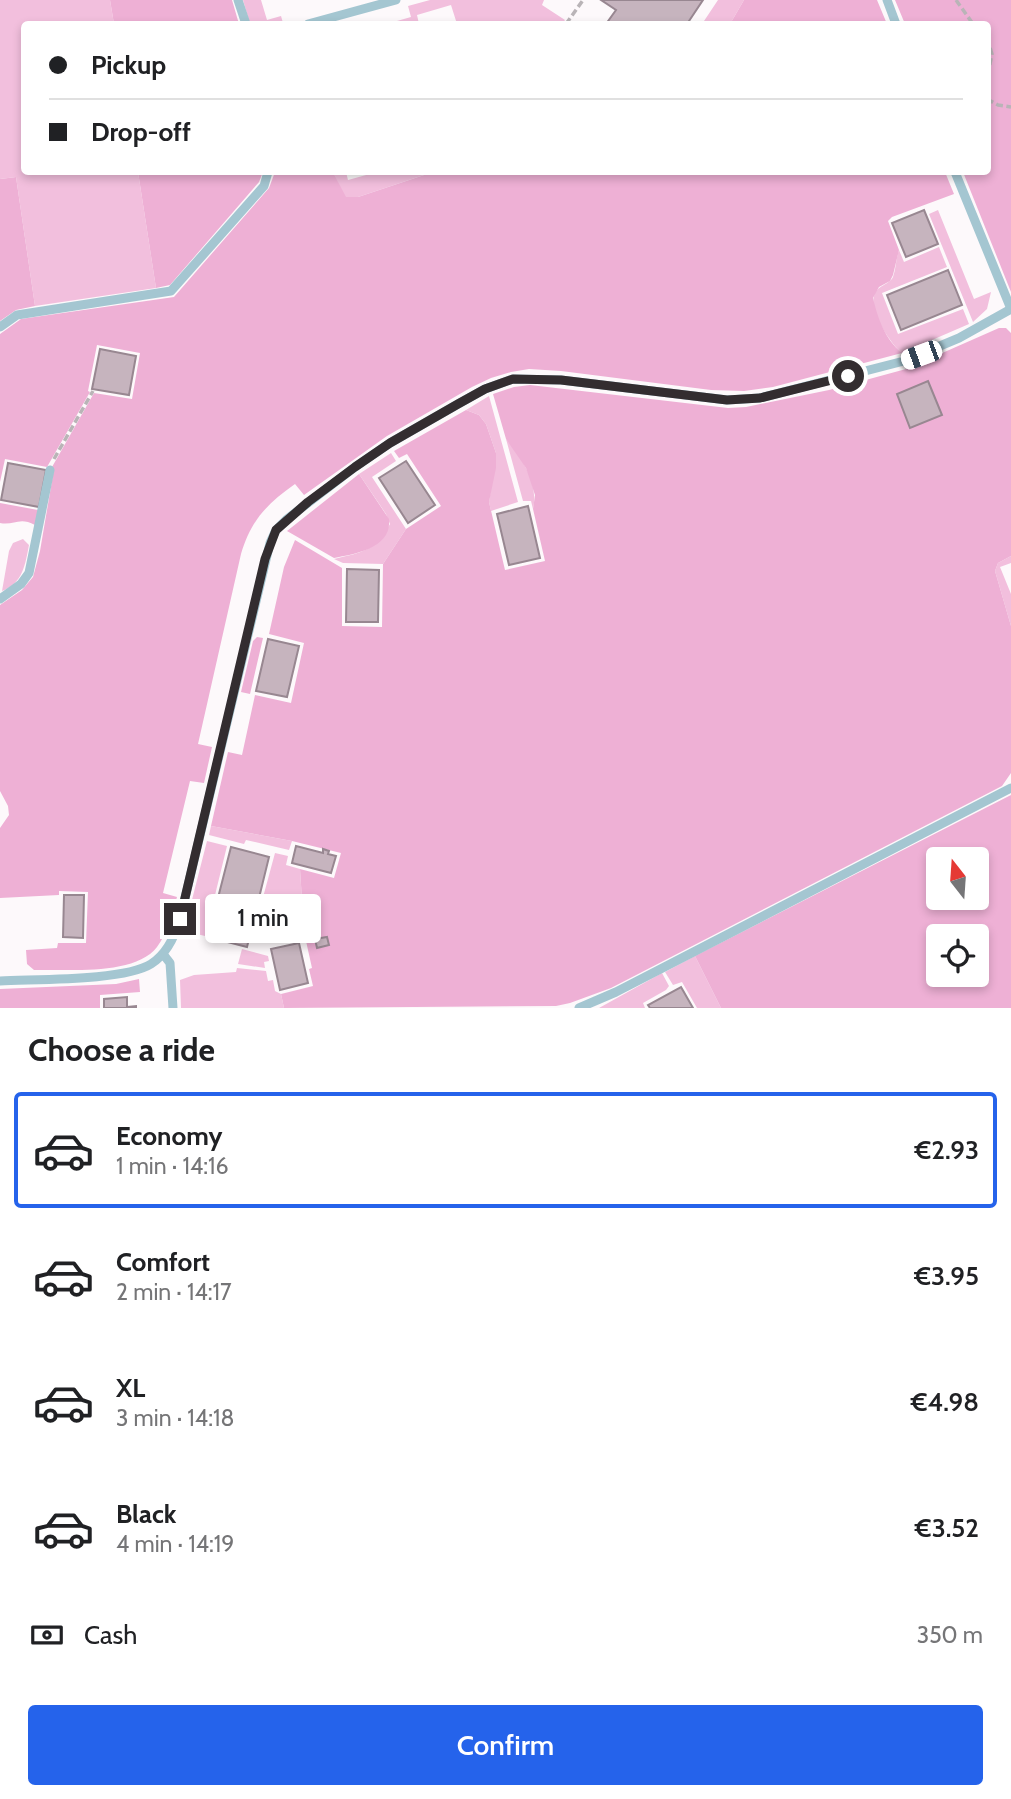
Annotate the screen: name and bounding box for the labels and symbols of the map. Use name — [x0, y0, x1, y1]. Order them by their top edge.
car — [898, 338, 945, 372]
route start — [832, 360, 864, 392]
north arrow — [926, 847, 989, 910]
callout: 1 min — [204, 894, 320, 944]
route end — [164, 903, 196, 935]

